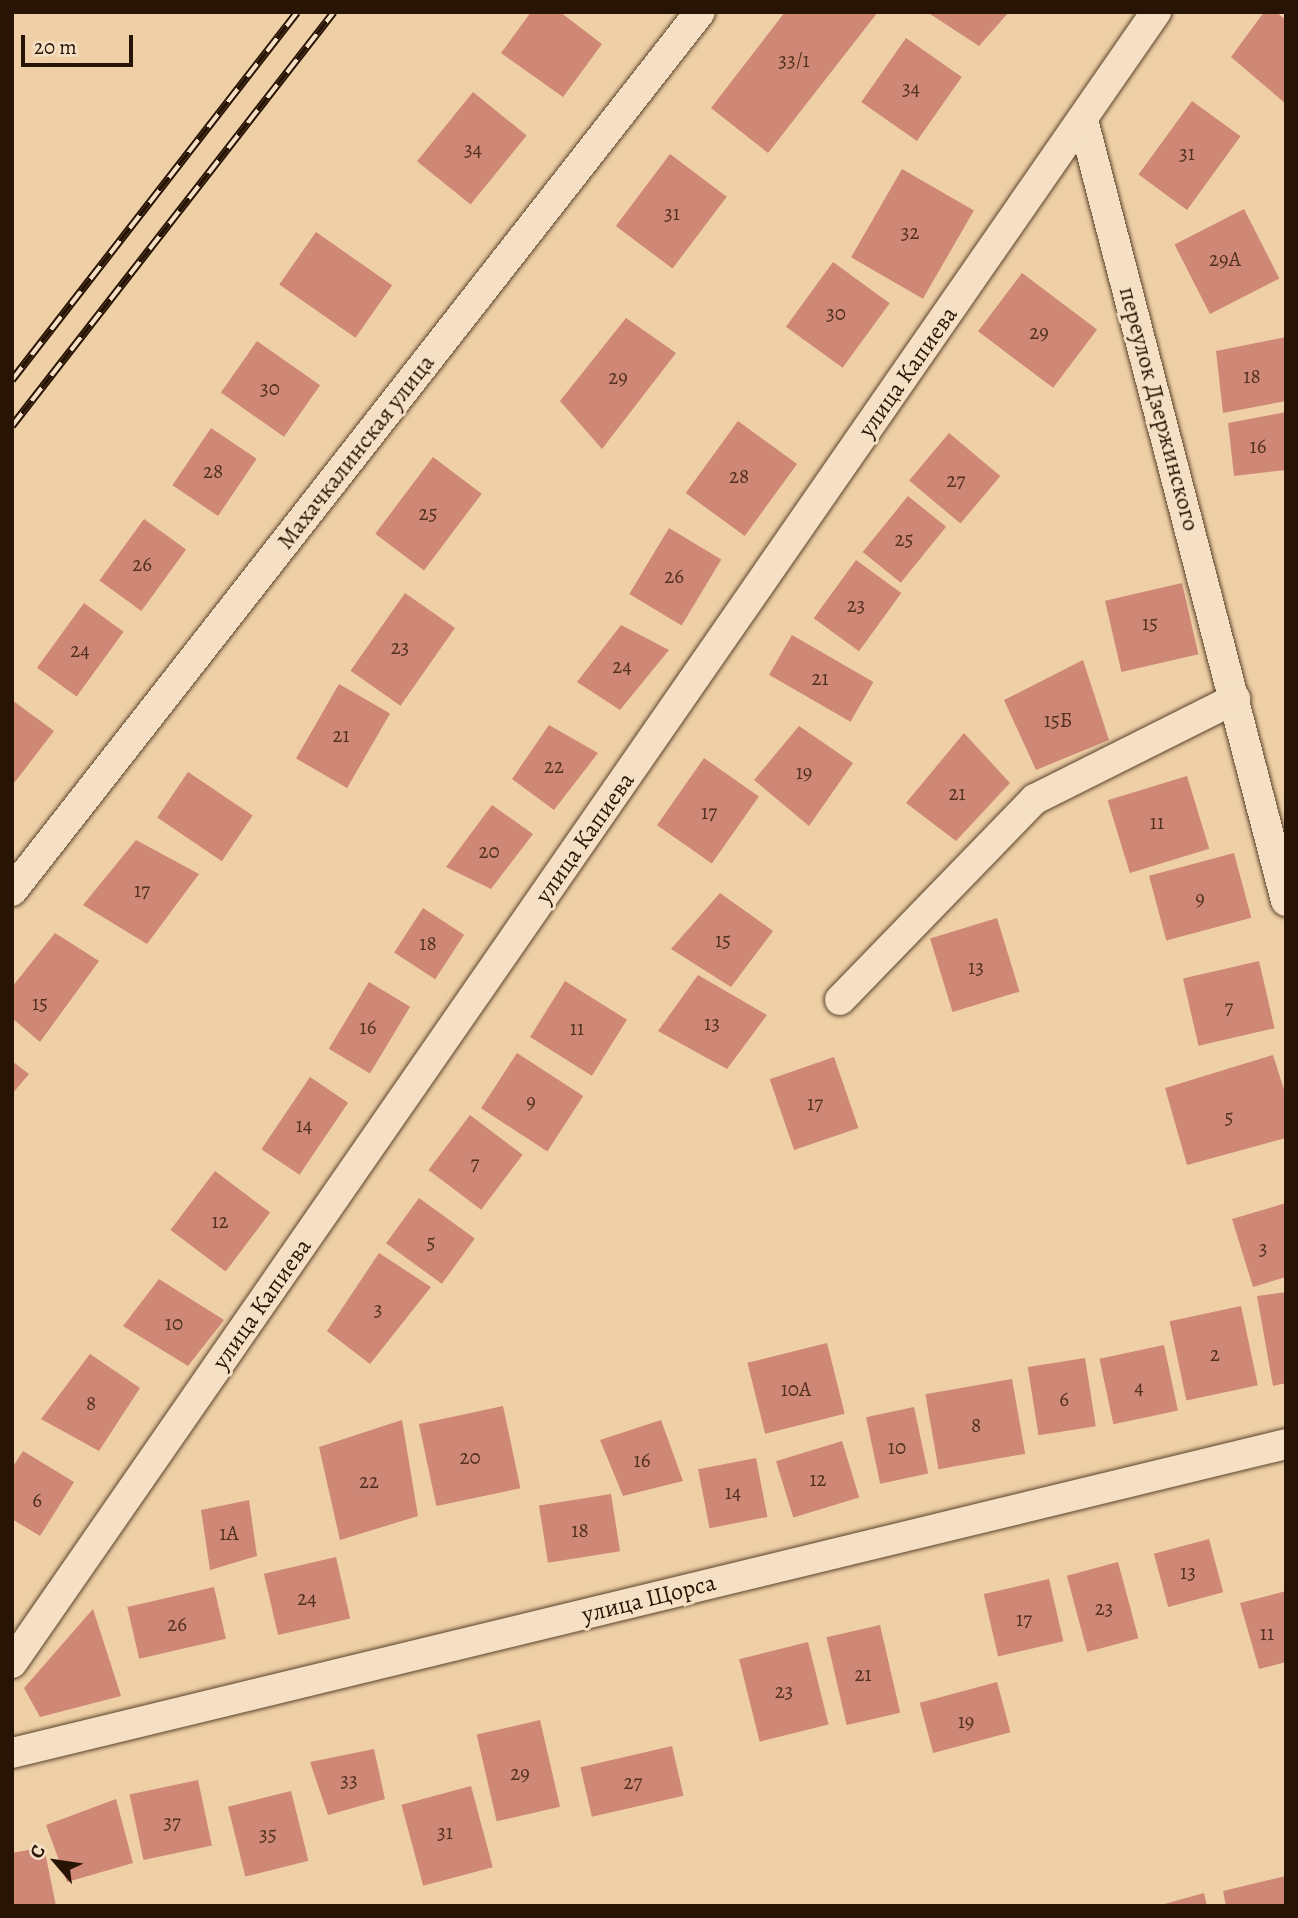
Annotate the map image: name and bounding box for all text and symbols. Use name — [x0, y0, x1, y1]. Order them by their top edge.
scale bar — [24, 21, 136, 65]
text: 20 m — [34, 33, 77, 61]
house number: 33/1 — [778, 47, 810, 73]
house number: 34 — [902, 75, 920, 101]
house number: 34 — [464, 136, 482, 162]
house number: 31 — [1179, 140, 1195, 166]
house number: 31 — [664, 200, 680, 226]
house number: 32 — [901, 219, 919, 245]
house number: 29А — [1209, 246, 1241, 272]
street label: переулок Дзержинского — [1113, 284, 1205, 534]
house number: 30 — [826, 300, 846, 326]
street label: улица Капиева — [852, 301, 964, 443]
house number: 29 — [1029, 319, 1049, 345]
street label: Махачкалинская улица — [271, 349, 441, 555]
house number: 18 — [1243, 363, 1261, 389]
house number: 29 — [608, 364, 628, 390]
house number: 30 — [260, 375, 280, 401]
house number: 16 — [1250, 433, 1266, 459]
house number: 28 — [203, 458, 223, 484]
house number: 28 — [729, 463, 749, 489]
house number: 27 — [947, 467, 965, 493]
house number: 25 — [418, 500, 438, 526]
house number: 25 — [894, 526, 914, 552]
house number: 26 — [132, 551, 152, 577]
house number: 26 — [664, 563, 684, 589]
house number: 23 — [847, 592, 865, 618]
house number: 15 — [1142, 610, 1158, 636]
house number: 23 — [391, 634, 409, 660]
house number: 24 — [70, 637, 90, 663]
house number: 24 — [612, 653, 632, 679]
house number: 21 — [811, 665, 829, 691]
house number: 15Б — [1044, 707, 1072, 733]
house number: 21 — [332, 722, 350, 748]
house number: 22 — [544, 753, 564, 779]
house number: 19 — [796, 759, 812, 785]
street label: улица Капиева — [529, 767, 641, 909]
house number: 21 — [948, 780, 966, 806]
house number: 17 — [701, 799, 717, 825]
house number: 11 — [1150, 809, 1164, 835]
house number: 20 — [478, 838, 500, 864]
house number: 17 — [134, 877, 150, 903]
house number: 9 — [1195, 885, 1205, 911]
house number: 15 — [715, 927, 731, 953]
house number: 18 — [419, 930, 437, 956]
house number: 13 — [968, 954, 984, 980]
house number: 15 — [32, 990, 48, 1016]
house number: 7 — [1225, 994, 1233, 1020]
house number: 13 — [704, 1010, 720, 1036]
house number: 16 — [360, 1014, 376, 1040]
house number: 11 — [570, 1015, 584, 1041]
house number: 9 — [526, 1088, 536, 1114]
house number: 17 — [807, 1090, 823, 1116]
house number: 5 — [1224, 1104, 1234, 1130]
house number: 14 — [296, 1112, 312, 1138]
house number: 7 — [471, 1150, 479, 1176]
house number: 12 — [211, 1208, 229, 1234]
house number: 5 — [426, 1229, 436, 1255]
street label: улица Капиева — [206, 1233, 318, 1375]
house number: 3 — [1259, 1235, 1267, 1261]
house number: 3 — [374, 1296, 382, 1322]
house number: 10 — [165, 1310, 183, 1336]
house number: 2 — [1210, 1341, 1220, 1367]
house number: 4 — [1134, 1374, 1144, 1400]
house number: 10А — [781, 1376, 811, 1402]
house number: 6 — [1059, 1386, 1069, 1412]
house number: 8 — [86, 1390, 96, 1416]
house number: 8 — [971, 1412, 981, 1438]
house number: 10 — [888, 1434, 906, 1460]
house number: 20 — [459, 1444, 481, 1470]
house number: 16 — [634, 1447, 650, 1473]
house number: 12 — [809, 1466, 827, 1492]
house number: 22 — [359, 1468, 379, 1494]
house number: 14 — [725, 1479, 741, 1505]
house number: 6 — [32, 1487, 42, 1513]
house number: 18 — [571, 1517, 589, 1543]
house number: 1А — [219, 1520, 239, 1546]
house number: 13 — [1180, 1559, 1196, 1585]
street label: улица Щорса — [579, 1568, 719, 1630]
house number: 24 — [297, 1585, 317, 1611]
house number: 23 — [1095, 1595, 1113, 1621]
house number: 17 — [1016, 1606, 1032, 1632]
house number: 26 — [167, 1611, 187, 1637]
house number: 11 — [1260, 1620, 1274, 1646]
house number: 21 — [854, 1661, 872, 1687]
house number: 23 — [775, 1678, 793, 1704]
house number: 19 — [958, 1708, 974, 1734]
house number: 29 — [510, 1760, 530, 1786]
house number: 33 — [340, 1767, 358, 1793]
house number: 27 — [624, 1769, 642, 1795]
house number: 37 — [163, 1809, 181, 1835]
house number: 31 — [437, 1819, 453, 1845]
house number: 35 — [259, 1821, 277, 1847]
north arrow — [21, 1827, 91, 1897]
text: С — [23, 1840, 52, 1863]

